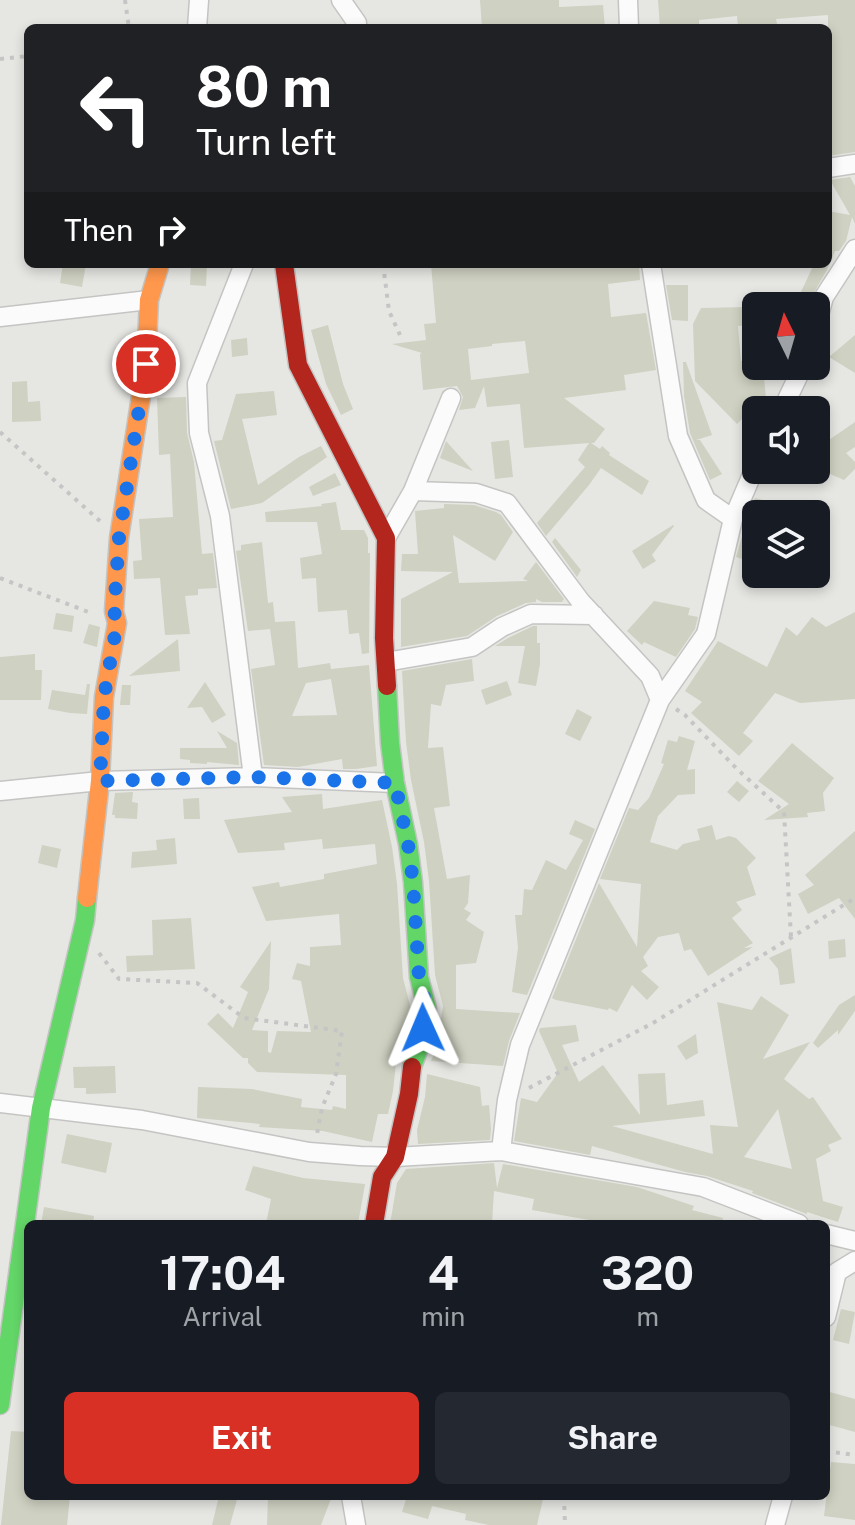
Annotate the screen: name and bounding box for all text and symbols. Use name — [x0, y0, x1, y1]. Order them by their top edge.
text: 80 m — [196, 54, 332, 120]
icon: left — [64, 56, 168, 160]
text: Turn left — [196, 121, 337, 163]
icon: right — [149, 208, 193, 252]
text: Then — [64, 212, 133, 248]
north arrow — [742, 292, 830, 380]
map controls — [742, 292, 830, 588]
pin — [112, 330, 180, 398]
icon: arrive — [124, 342, 168, 386]
button: sound — [742, 396, 830, 484]
button: layers — [742, 500, 830, 588]
position arrow — [381, 986, 465, 1070]
text: 17:04 — [160, 1244, 285, 1301]
text: 4 — [427, 1244, 459, 1301]
text: 320 — [601, 1244, 694, 1301]
text: Arrival — [182, 1301, 263, 1332]
text: min — [421, 1301, 465, 1332]
text: m — [636, 1301, 659, 1332]
button: Exit — [64, 1392, 419, 1484]
button: Share — [435, 1392, 790, 1484]

